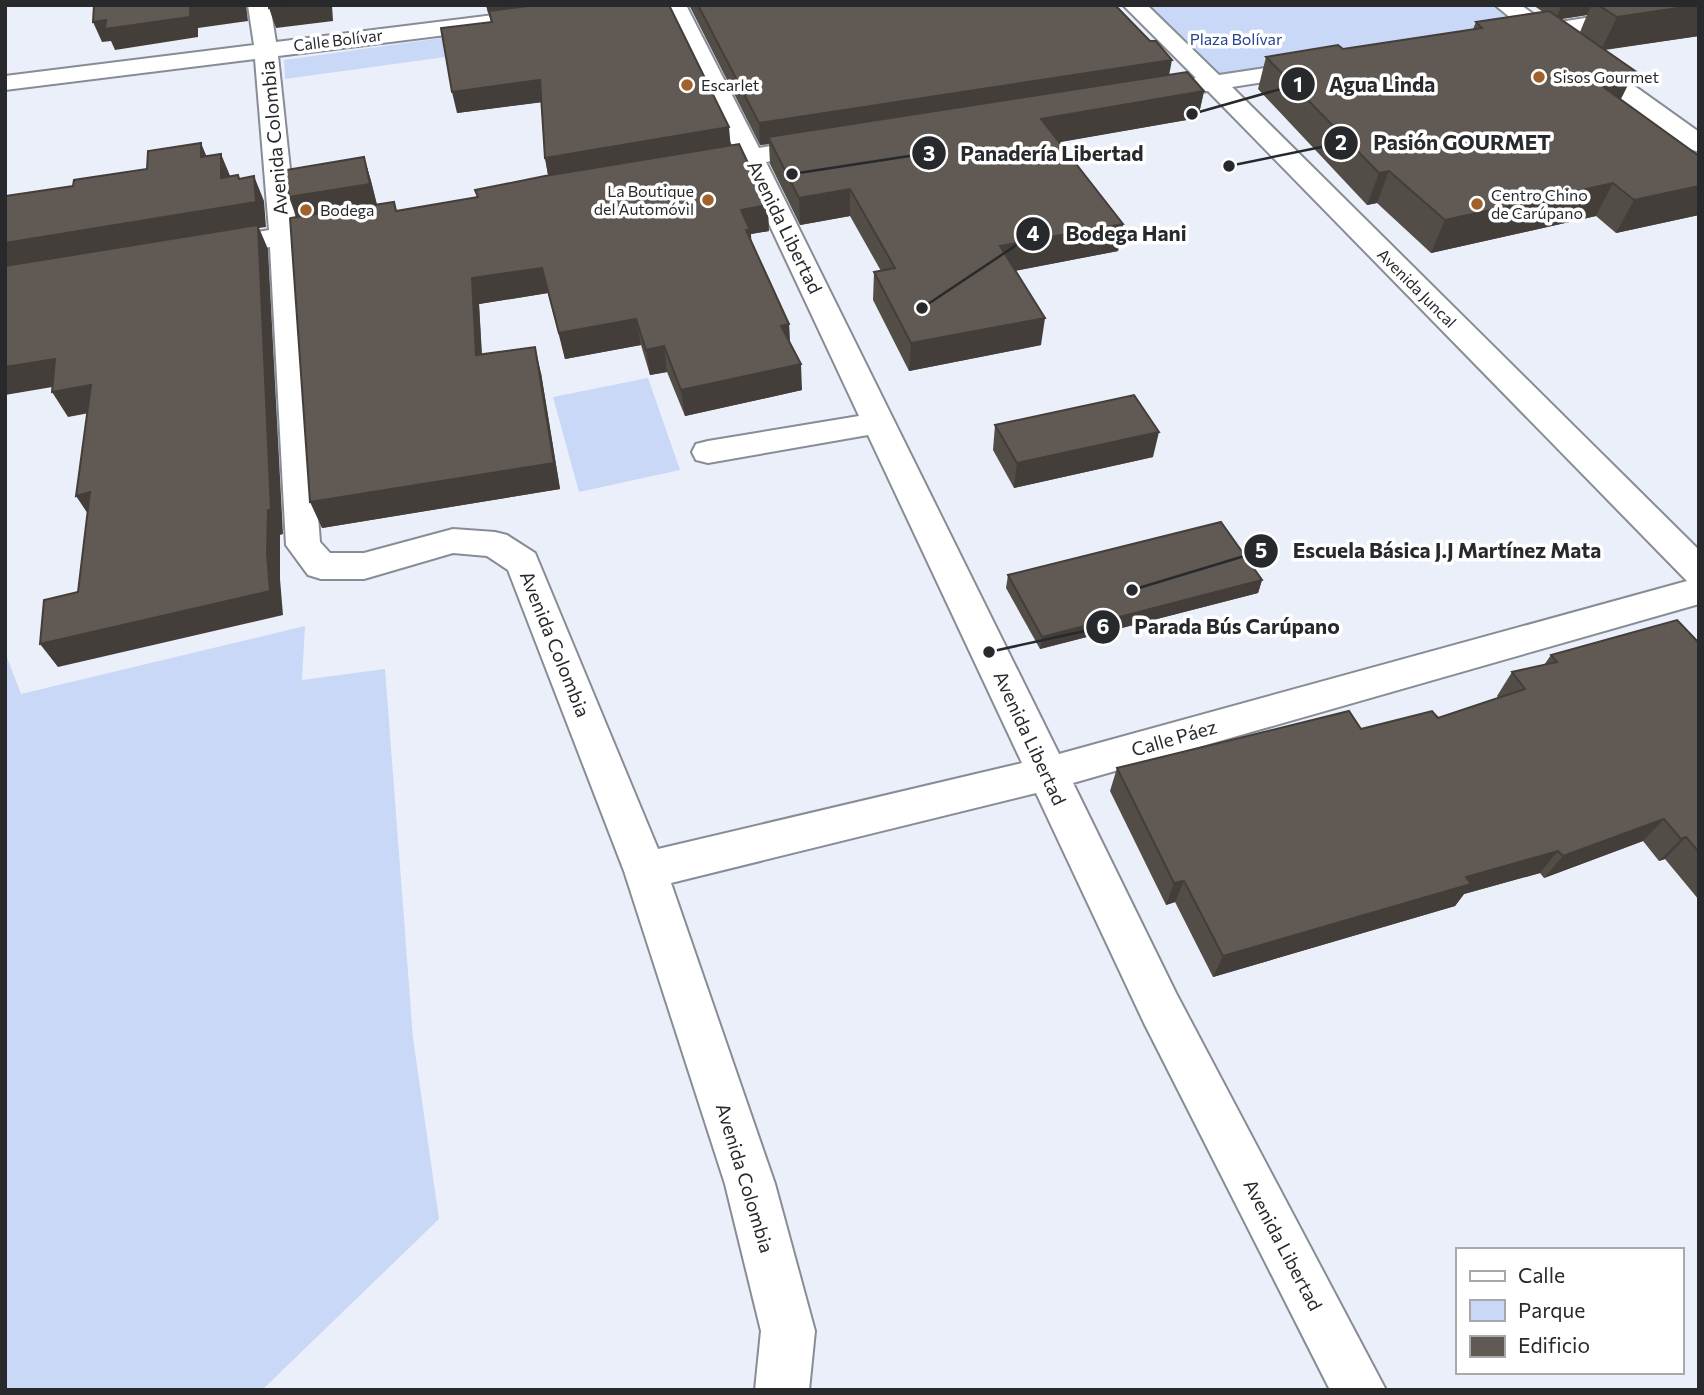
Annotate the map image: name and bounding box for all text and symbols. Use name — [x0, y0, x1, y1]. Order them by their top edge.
street label: Calle Bolívar — [292, 25, 384, 54]
park label: Plaza Bolívar — [1190, 29, 1283, 48]
street label: Avenida Colombia — [255, 60, 292, 216]
callout: Agua Linda — [1280, 63, 1450, 105]
place label: Sisos Gourmet — [1553, 67, 1659, 86]
marker: Sisos Gourmet — [1531, 69, 1547, 85]
text: 1 — [1293, 71, 1303, 96]
text: Agua Linda — [1329, 71, 1435, 96]
place label: Escarlet — [701, 75, 760, 94]
marker: Escarlet — [679, 77, 695, 93]
callout: Pasión GOURMET — [1324, 122, 1564, 164]
text: 2 — [1335, 129, 1347, 154]
text: Pasión GOURMET — [1373, 129, 1551, 154]
callout: Panadería Libertad — [912, 132, 1158, 174]
text: 3 — [923, 140, 935, 165]
text: Panadería Libertad — [960, 140, 1144, 165]
street label: Avenida Libertad — [743, 156, 828, 297]
place label: La Boutique del Automóvil — [594, 181, 694, 218]
place label: Centro Chino de Carúpano — [1491, 185, 1588, 222]
marker: La Boutique del Automóvil — [700, 192, 716, 208]
marker: Centro Chino de Carúpano — [1469, 196, 1485, 212]
place label: Bodega — [320, 200, 375, 219]
marker: Bodega — [298, 202, 314, 218]
callout: Bodega Hani — [1016, 213, 1200, 255]
text: 4 — [1027, 220, 1040, 245]
text: Bodega Hani — [1065, 220, 1187, 245]
street label: Avenida Juncal — [1374, 244, 1461, 331]
callout: Escuela Básica J.J Martínez Mata — [1244, 530, 1615, 572]
text: 5 — [1255, 537, 1267, 562]
text: Escuela Básica J.J Martínez Mata — [1293, 537, 1601, 562]
street label: Avenida Colombia — [516, 567, 595, 720]
callout: Parada Bús Carúpano — [1085, 606, 1354, 648]
text: 6 — [1097, 613, 1110, 638]
text: Parada Bús Carúpano — [1134, 613, 1340, 638]
street label: Avenida Libertad — [989, 667, 1072, 809]
street label: Calle Páez — [1129, 714, 1219, 761]
street label: Avenida Colombia — [712, 1100, 779, 1255]
street label: Avenida Libertad — [1239, 1175, 1328, 1314]
legend — [1456, 1248, 1683, 1374]
text: Calle — [1518, 1262, 1565, 1287]
text: Parque — [1518, 1297, 1585, 1322]
text: Edificio — [1518, 1332, 1590, 1357]

